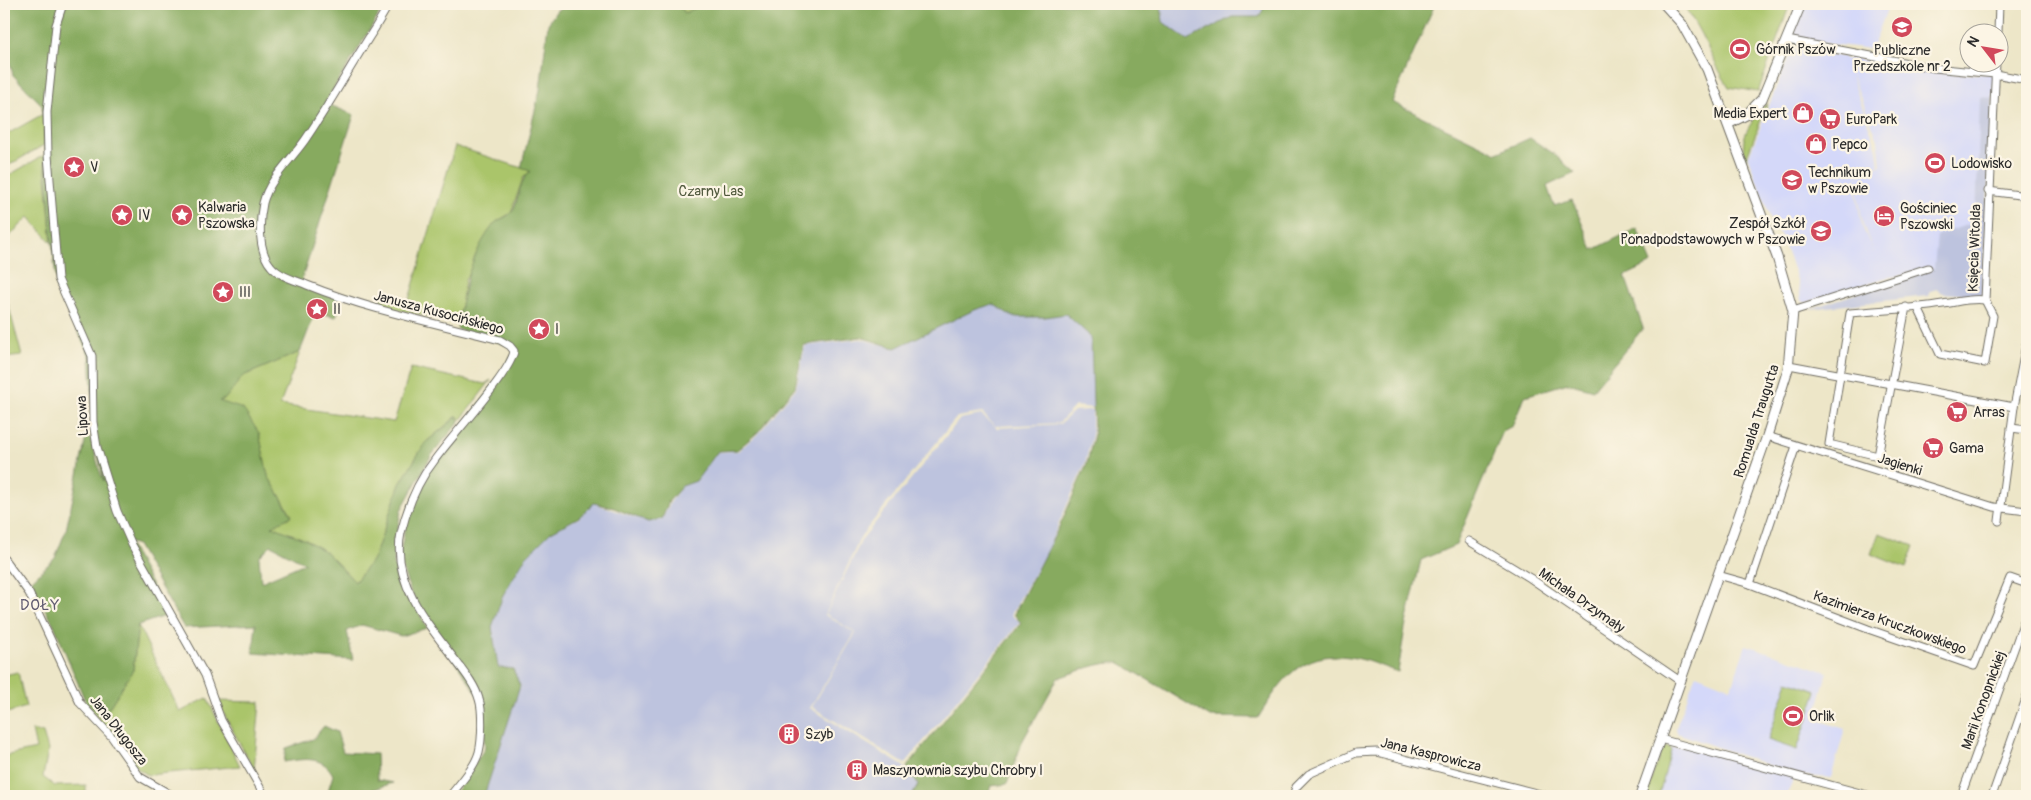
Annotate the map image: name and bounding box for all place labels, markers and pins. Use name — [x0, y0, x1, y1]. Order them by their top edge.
school or university icon: Publiczne Przedszkole nr 2 — [1890, 15, 1914, 39]
sports icon: Górnik Pszów — [1728, 37, 1752, 61]
place label: Górnik Pszów — [1756, 41, 1836, 58]
place label: Publiczne Przedszkole nr 2 — [1853, 42, 1951, 75]
shop icon: Media Expert — [1791, 101, 1815, 125]
place label: Media Expert — [1713, 105, 1787, 122]
supermarket icon: EuroPark — [1818, 107, 1842, 131]
place label: EuroPark — [1846, 111, 1897, 128]
shop icon: Pepco — [1804, 132, 1828, 156]
place label: Pepco — [1832, 136, 1868, 153]
sports icon: Lodowisko — [1923, 151, 1947, 175]
place icon: V — [62, 155, 86, 179]
place label: Lodowisko — [1951, 155, 2012, 172]
place label: V — [90, 159, 98, 176]
place label: Technikum w Pszowie — [1808, 164, 1871, 197]
school or university icon: Technikum w Pszowie — [1780, 168, 1804, 192]
place label: Kalwaria Pszowska — [198, 199, 255, 232]
place label: Gościniec Pszowski — [1900, 200, 1957, 233]
place icon: IV — [110, 203, 134, 227]
place icon: Kalwaria Pszowska — [170, 203, 194, 227]
hotel icon: Gościniec Pszowski — [1872, 204, 1896, 228]
place label: IV — [138, 207, 150, 224]
place label: Zespół Szkół Ponadpodstawowych w Pszowie — [1620, 215, 1806, 248]
school or university icon: Zespół Szkół Ponadpodstawowych w Pszowie — [1809, 219, 1833, 243]
place icon: III — [211, 280, 235, 304]
place label: III — [239, 284, 251, 301]
place icon: II — [305, 297, 329, 321]
place label: II — [333, 301, 341, 318]
place icon: I — [527, 317, 551, 341]
place label: I — [555, 321, 559, 338]
supermarket icon: Arras — [1945, 400, 1969, 424]
place label: Arras — [1973, 404, 2006, 421]
supermarket icon: Gama — [1921, 436, 1945, 460]
place label: Gama — [1949, 440, 1984, 457]
sports icon: Orlik — [1781, 704, 1805, 728]
place label: Orlik — [1809, 708, 1835, 725]
building icon: Szyb — [777, 722, 801, 746]
place label: Szyb — [805, 726, 833, 743]
building icon: Maszynownia szybu Chrobry I — [845, 758, 869, 782]
place label: Maszynownia szybu Chrobry I — [873, 762, 1043, 779]

